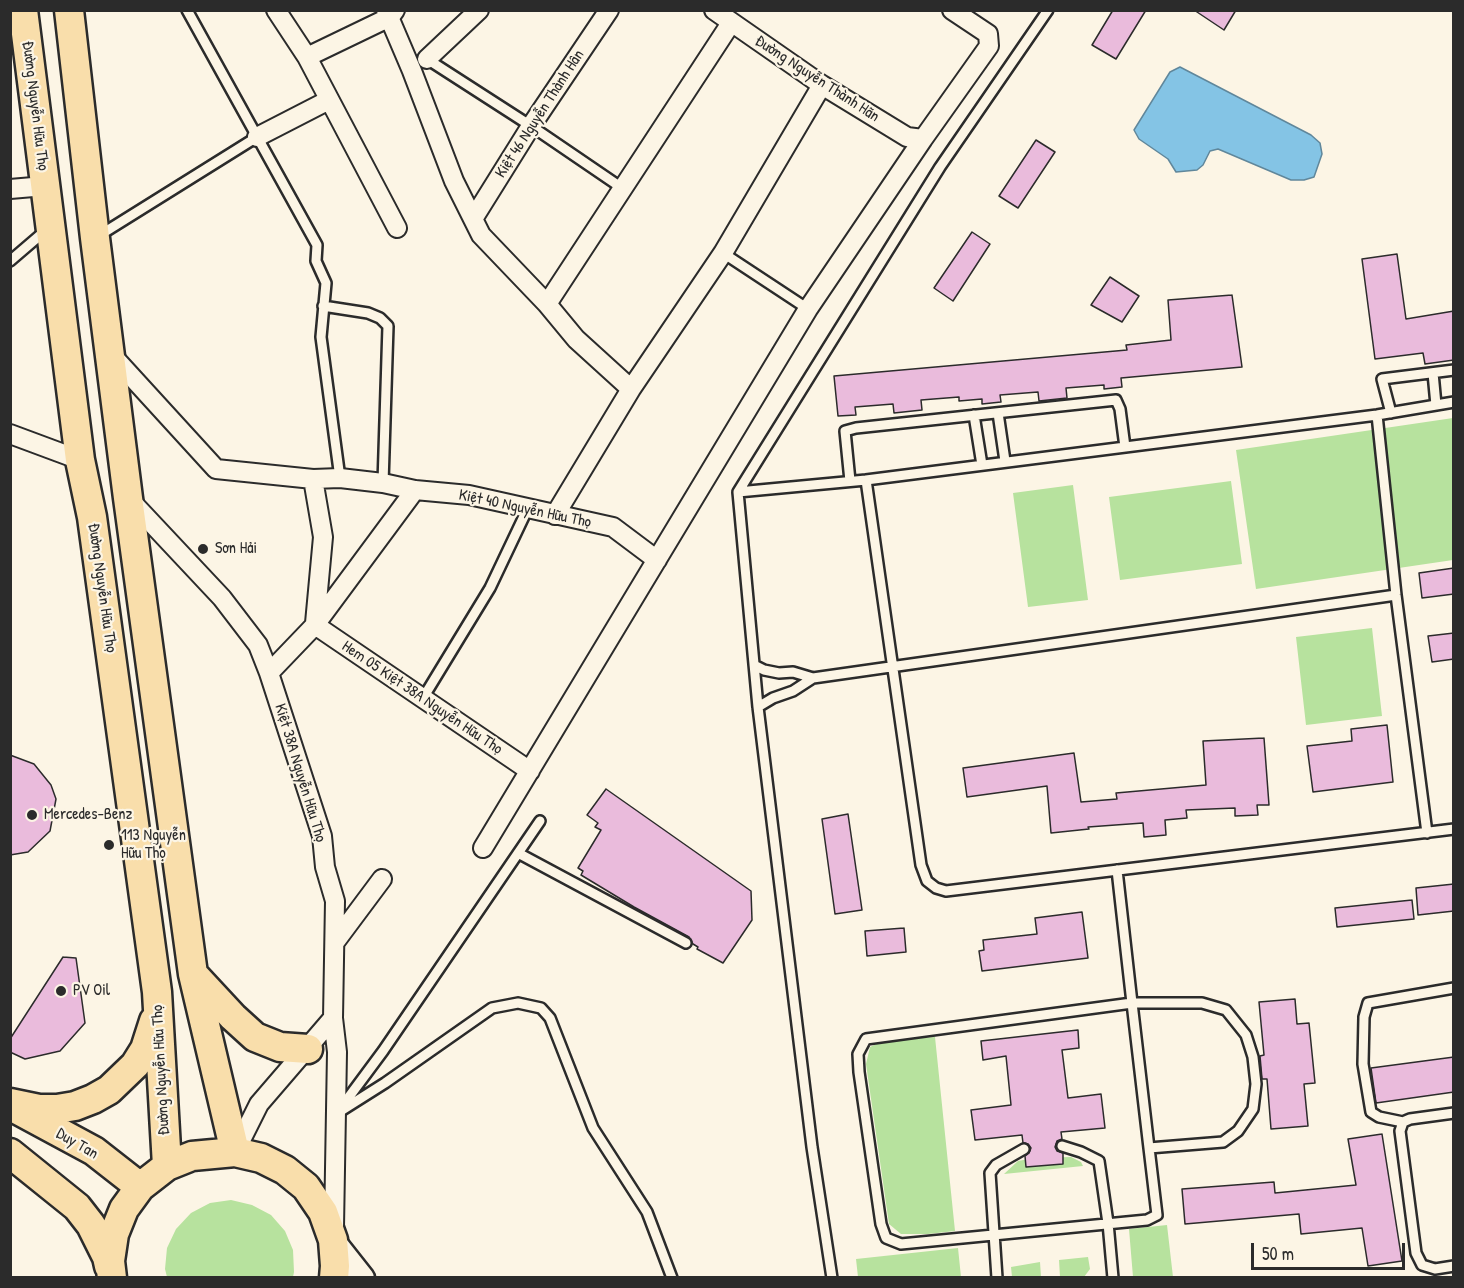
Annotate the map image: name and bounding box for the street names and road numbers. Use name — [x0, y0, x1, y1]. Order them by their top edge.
street label: Đường Nguyễn Thành Hãn — [751, 31, 883, 127]
street label: Đường Nguyễn Hữu Thọ — [18, 40, 52, 172]
street label: Kiệt 46 Nguyễn Thành Hân — [491, 46, 589, 182]
street label: Kiệt 40 Nguyễn Hữu Thọ — [457, 486, 593, 532]
street label: Đường Nguyễn Hữu Thọ — [83, 522, 121, 654]
street label: Hem 05 Kiệt 38A Nguyễn Hữu Thọ — [338, 637, 506, 759]
street label: Kiệt 38A Nguyễn Hữu Thọ — [270, 701, 330, 845]
street label: Đường Nguyễn Hữu Thọ — [148, 1004, 174, 1136]
street label: Duy Tan — [53, 1124, 101, 1164]

